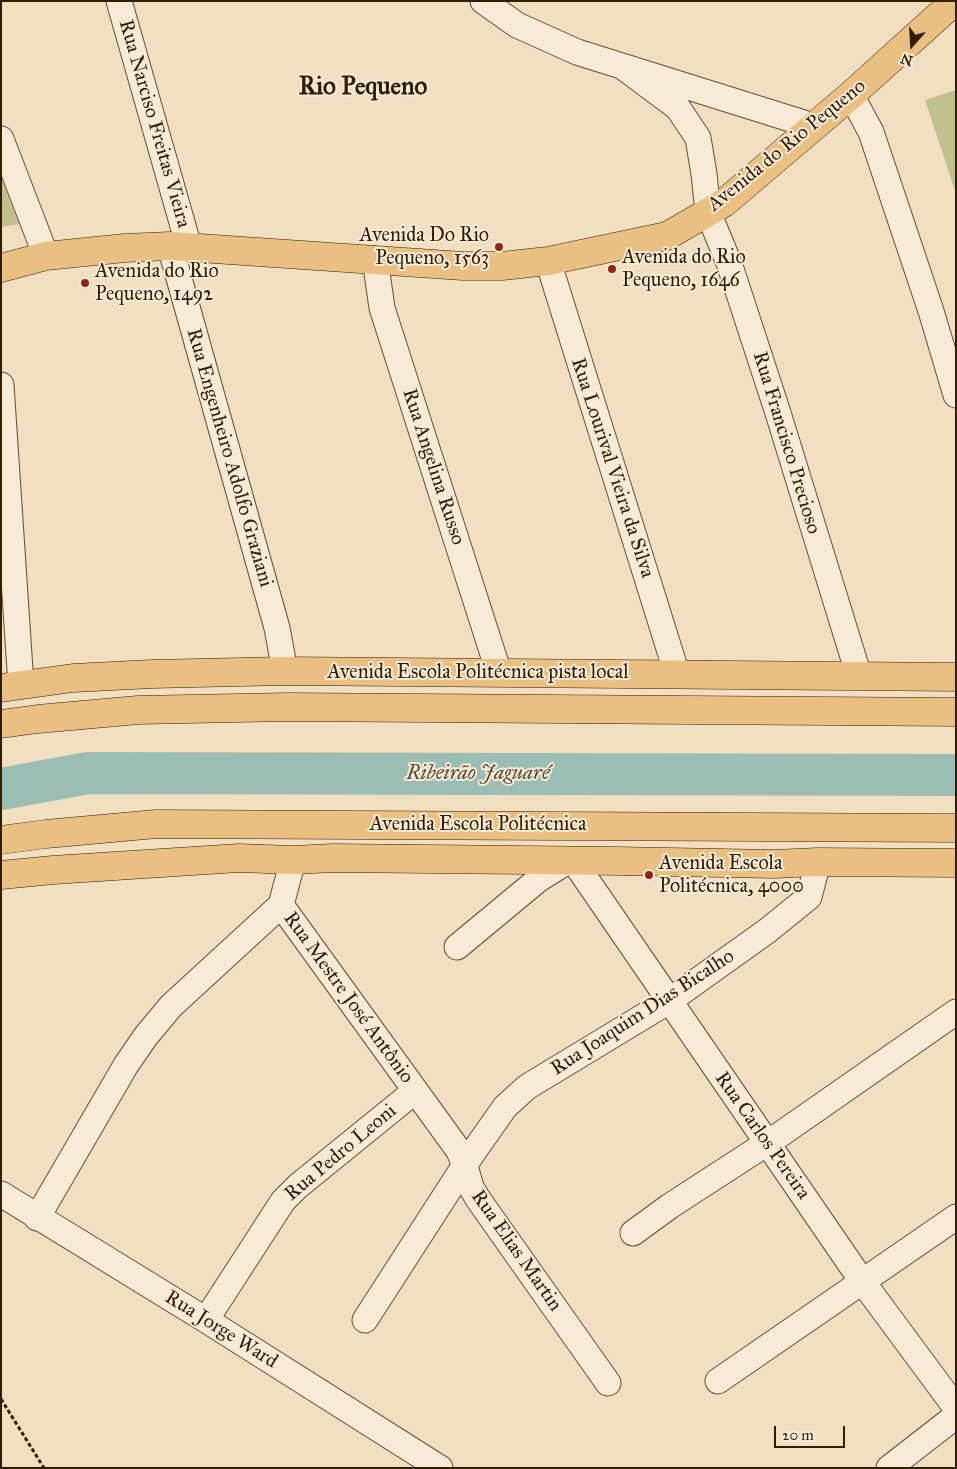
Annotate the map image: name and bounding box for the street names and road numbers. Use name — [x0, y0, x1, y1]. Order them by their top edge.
street label: Rua Narciso Freitas Vieira — [113, 17, 195, 231]
street label: Avenida do Rio Pequeno — [703, 75, 871, 217]
street label: Rua Engenheiro Adolfo Graziani — [181, 326, 277, 590]
street label: Rua Francisco Precioso — [747, 349, 825, 537]
street label: Rua Lourival Vieira da Silva — [565, 355, 659, 581]
street label: Rua Angelina Russo — [396, 386, 470, 548]
street label: Avenida Escola Politécnica pista local — [327, 661, 629, 685]
street label: Avenida Escola Politécnica — [370, 813, 586, 837]
street label: Rua Mestre José Antônio — [278, 908, 418, 1088]
street label: Rua Joaquim Dias Bicalho — [547, 945, 739, 1081]
street label: Rua Carlos Pereira — [709, 1068, 815, 1204]
street label: Rua Pedro Leoni — [280, 1099, 402, 1207]
street label: Rua Elias Martin — [465, 1186, 567, 1316]
street label: Rua Jorge Ward — [160, 1286, 282, 1374]

